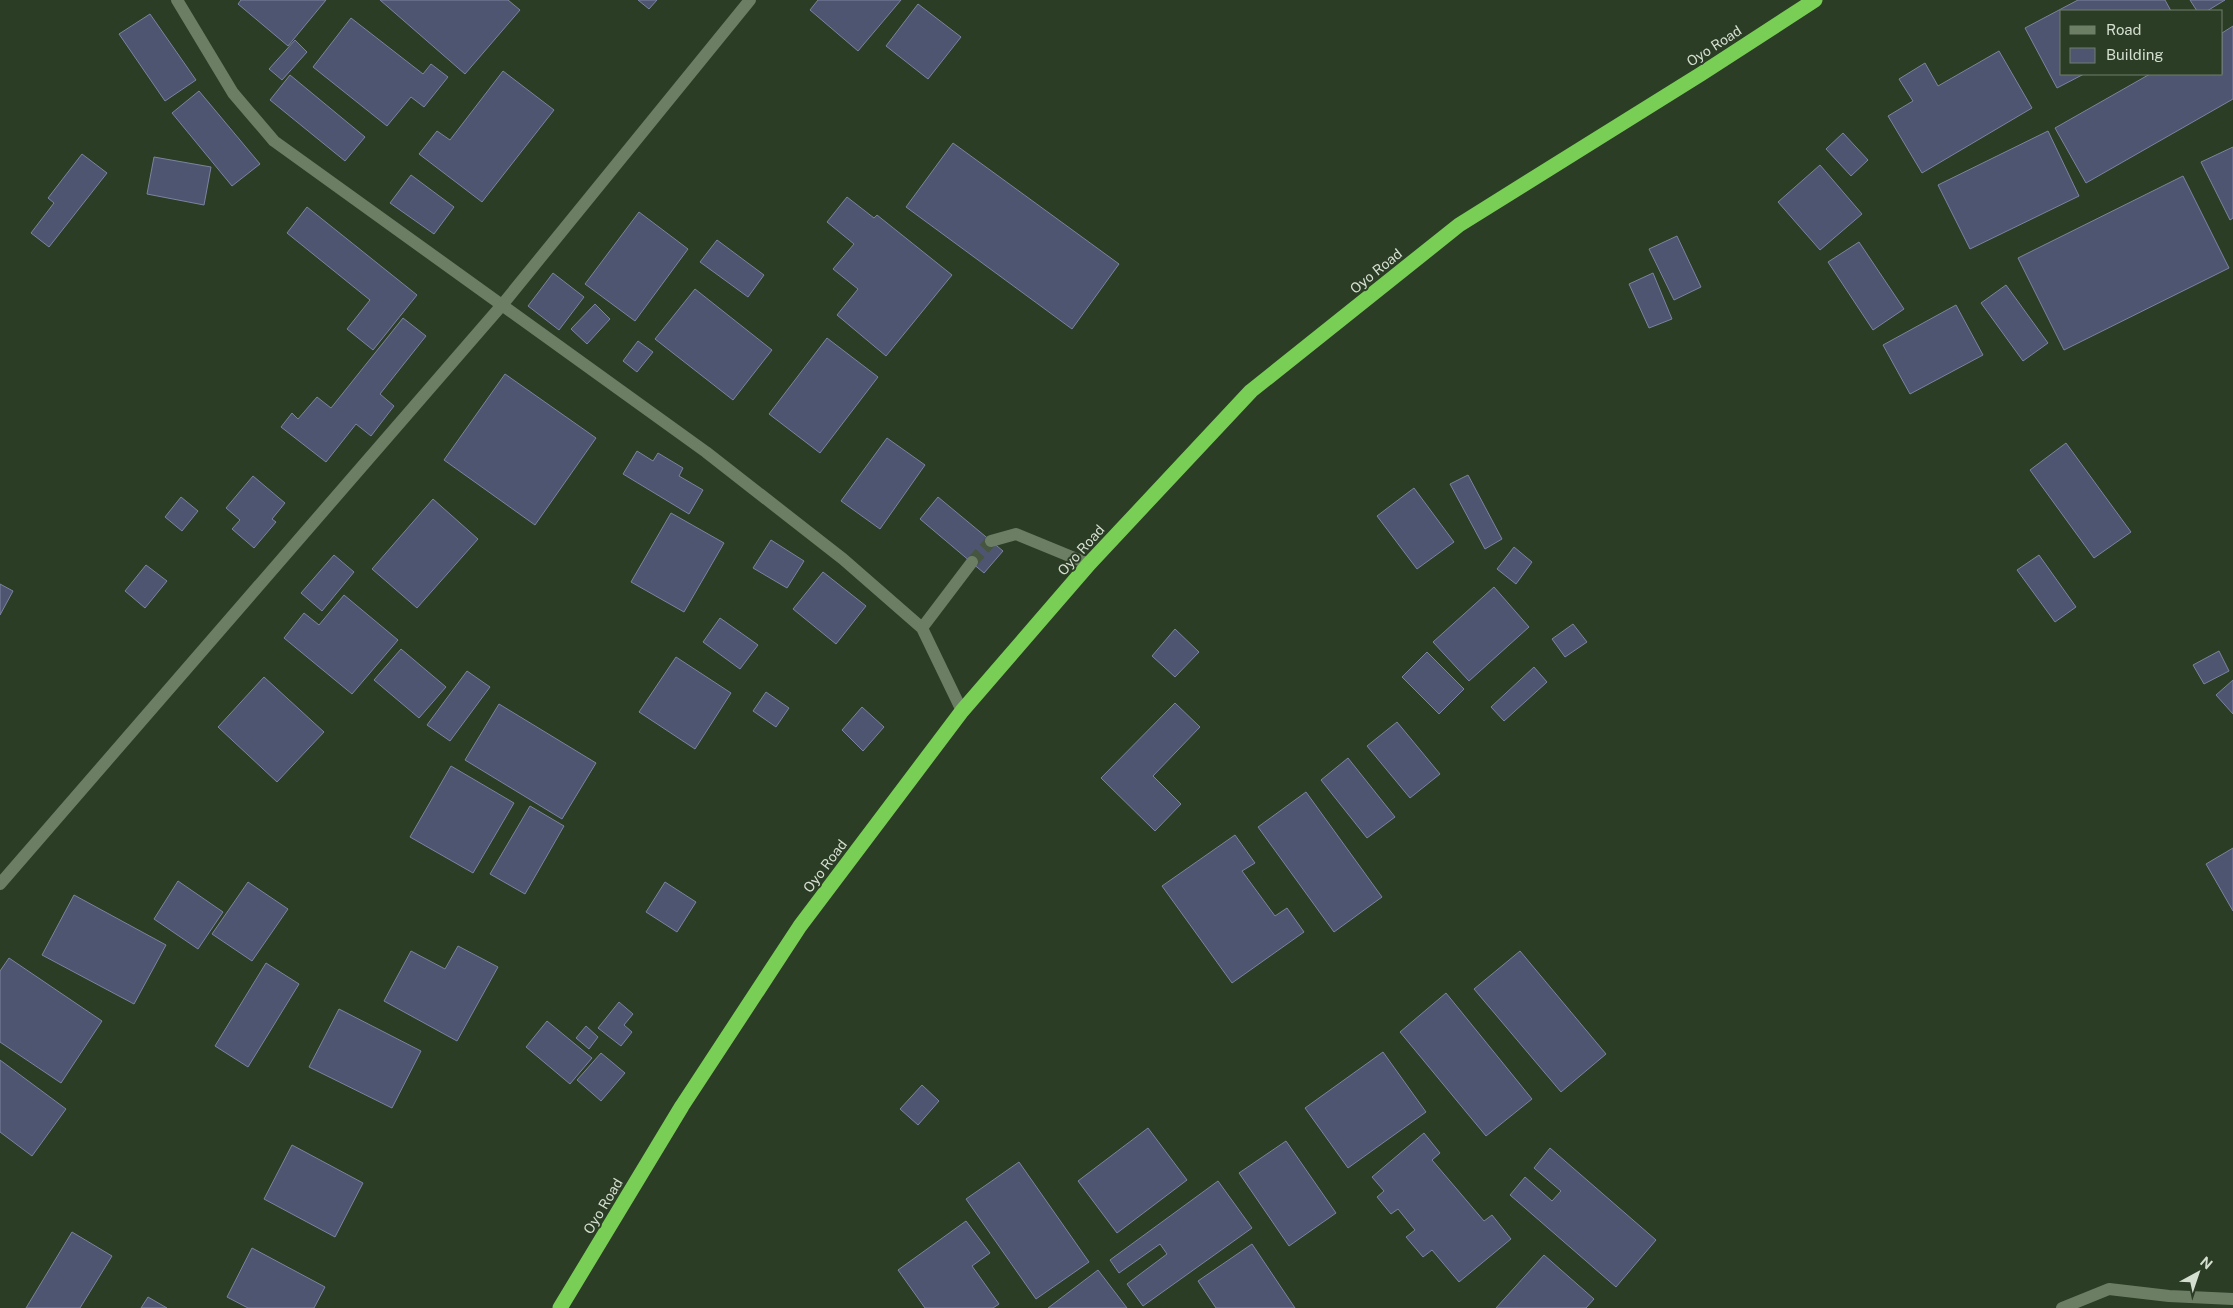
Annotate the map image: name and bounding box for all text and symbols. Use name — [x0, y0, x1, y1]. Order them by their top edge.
legend — [2060, 10, 2223, 75]
text: Road — [2106, 21, 2142, 38]
street label: Oyo Road — [1684, 22, 1744, 70]
text: Building — [2106, 46, 2164, 63]
street label: Oyo Road — [1347, 245, 1405, 297]
street label: Oyo Road — [1054, 522, 1108, 578]
street label: Oyo Road — [800, 836, 850, 896]
street label: Oyo Road — [580, 1175, 626, 1237]
north arrow — [2173, 1248, 2223, 1298]
text: N — [2197, 1253, 2216, 1273]

